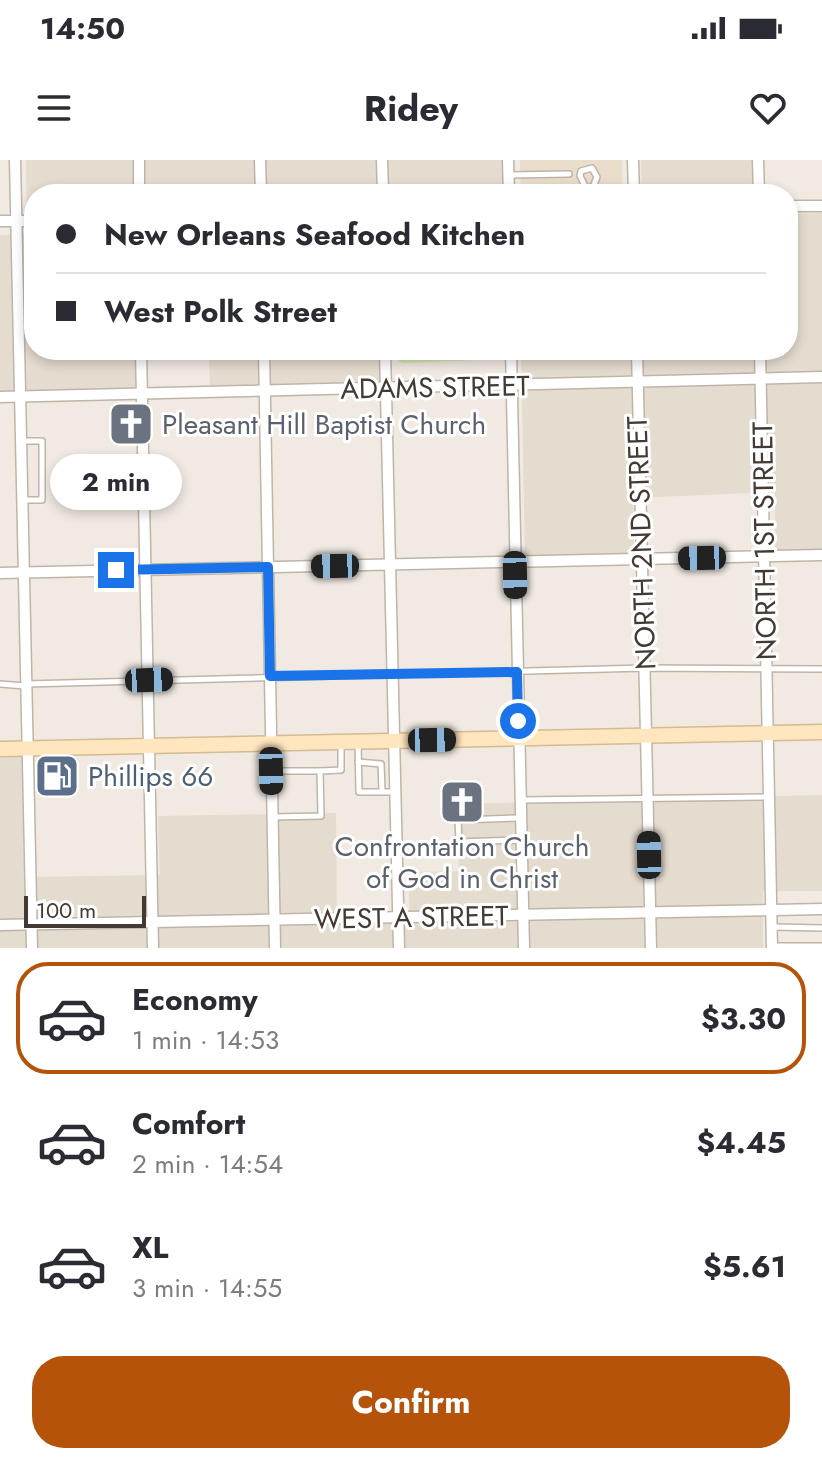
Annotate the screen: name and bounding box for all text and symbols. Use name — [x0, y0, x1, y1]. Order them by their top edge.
text: 14:50 — [40, 7, 125, 50]
text: Ridey — [364, 82, 458, 134]
icon: menu — [32, 86, 76, 130]
icon: heart — [746, 86, 790, 130]
text: New Orleans Seafood Kitchen — [104, 213, 525, 256]
text: West Polk Street — [104, 290, 337, 333]
street label: ADAMS STREET — [340, 365, 530, 410]
church icon: Pleasant Hill Baptist Church — [107, 400, 155, 448]
place label: Pleasant Hill Baptist Church — [162, 404, 486, 445]
street label: NORTH 2ND STREET — [617, 415, 666, 671]
street label: NORTH 1ST STREET — [742, 422, 787, 660]
callout: 2 min — [50, 454, 182, 510]
text: 2 min — [82, 463, 150, 501]
car — [678, 546, 726, 570]
car — [503, 551, 527, 599]
route end — [98, 552, 134, 588]
car — [311, 554, 359, 578]
car — [125, 667, 173, 693]
route start — [500, 703, 536, 739]
car — [408, 728, 456, 752]
car — [259, 747, 283, 795]
fuel station icon: Phillips 66 — [33, 752, 81, 800]
place label: Phillips 66 — [88, 756, 213, 797]
church icon: Confrontation Church of God in Christ — [438, 778, 486, 826]
place label: Confrontation Church of God in Christ — [335, 826, 589, 899]
car — [637, 831, 661, 879]
scale bar — [24, 892, 146, 928]
text: 100 m — [36, 894, 96, 926]
street label: WEST A STREET — [313, 895, 509, 940]
text: Economy — [132, 978, 258, 1021]
icon: car — [36, 982, 108, 1054]
text: $3.30 — [701, 997, 786, 1040]
text: 1 min · 14:53 — [132, 1021, 279, 1059]
text: Comfort — [132, 1102, 245, 1145]
icon: car — [36, 1106, 108, 1178]
text: $4.45 — [696, 1121, 786, 1164]
text: 2 min · 14:54 — [132, 1145, 283, 1183]
text: XL — [132, 1226, 168, 1269]
icon: car — [36, 1230, 108, 1302]
text: $5.61 — [703, 1245, 786, 1288]
text: 3 min · 14:55 — [132, 1269, 282, 1307]
button: Confirm — [32, 1356, 790, 1448]

